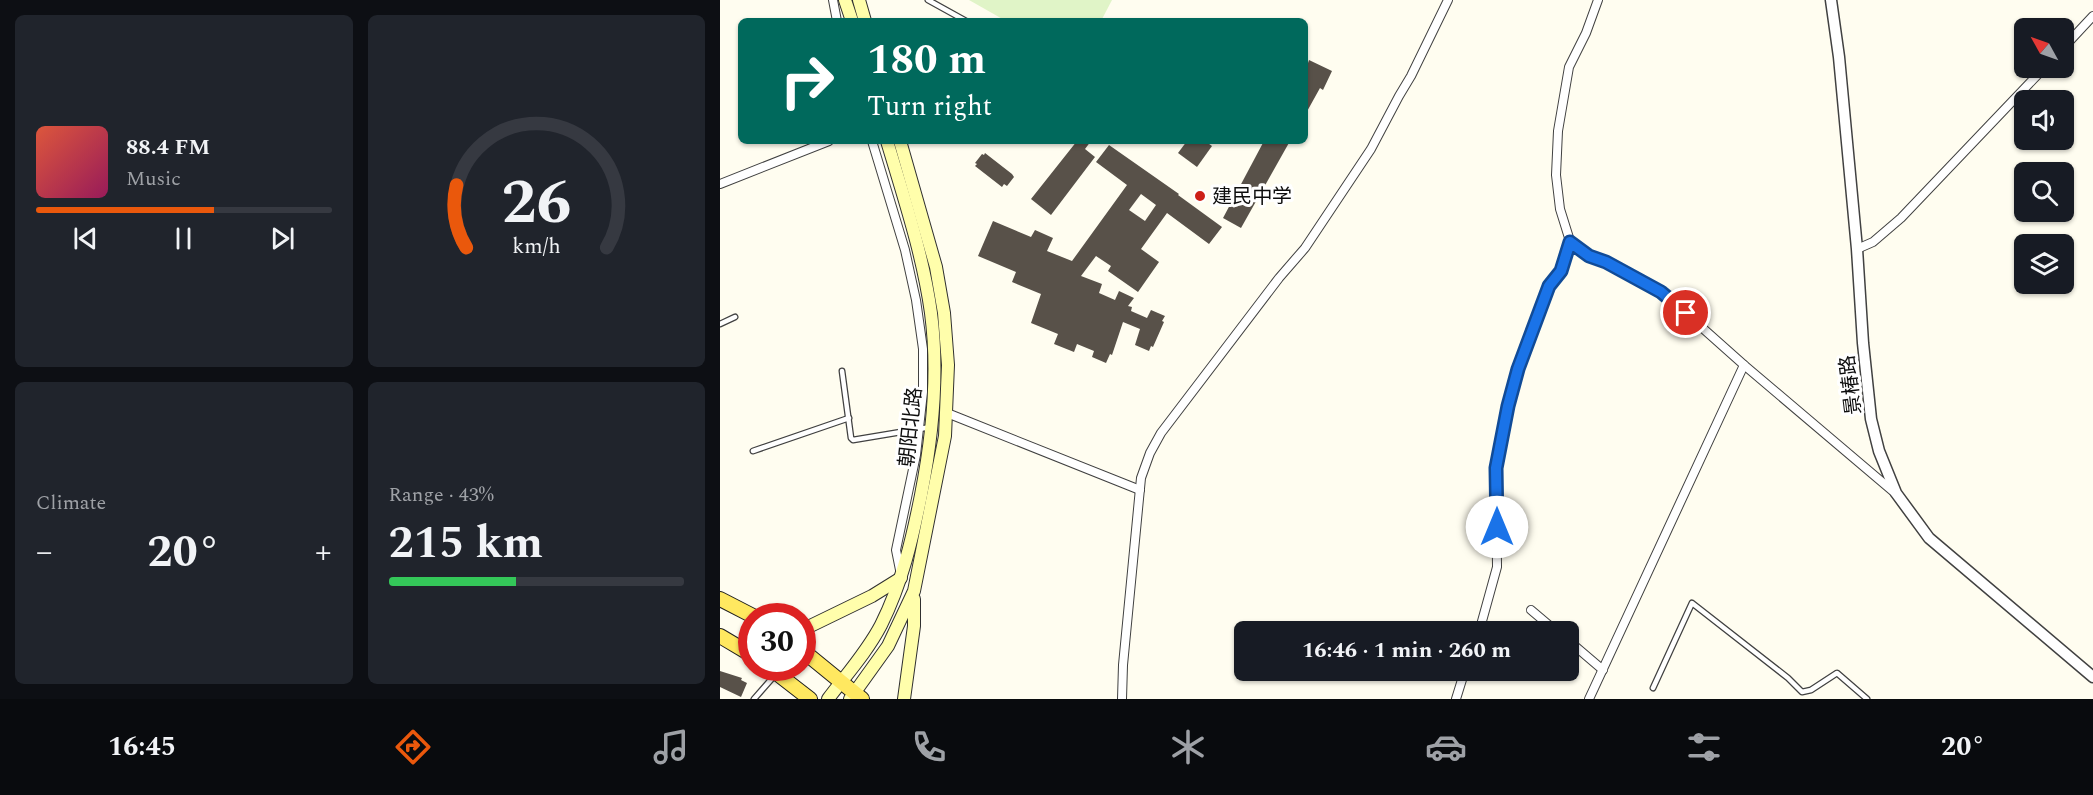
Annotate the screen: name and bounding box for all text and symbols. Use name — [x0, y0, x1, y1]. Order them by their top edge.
north arrow — [2014, 18, 2074, 78]
map controls — [2014, 18, 2074, 294]
text: 180 m — [867, 29, 986, 92]
icon: right — [768, 42, 846, 120]
text: Turn right — [867, 86, 992, 128]
button: sound — [2014, 90, 2074, 150]
text: 88.4 FM — [126, 131, 210, 164]
text: 26 — [501, 156, 571, 251]
button: search — [2014, 162, 2074, 222]
text: Music — [126, 164, 181, 194]
place label: 建民中学 — [1212, 182, 1292, 212]
marker: 建民中学 — [1193, 189, 1207, 203]
icon: previous — [69, 222, 102, 255]
icon: pause — [167, 222, 200, 255]
icon: next — [266, 222, 299, 255]
text: km/h — [512, 230, 560, 263]
button: layers — [2014, 234, 2074, 294]
pin — [1660, 287, 1711, 338]
icon: arrive — [1669, 296, 1702, 329]
street label: 景椿路 — [1832, 353, 1870, 416]
street label: 朝阳北路 — [892, 386, 930, 468]
text: Range · 43% — [389, 480, 494, 510]
text: Climate — [36, 488, 106, 518]
position arrow — [1465, 495, 1529, 559]
text: 215 km — [389, 509, 543, 578]
text: 20° — [147, 518, 220, 587]
text: − — [36, 527, 53, 577]
text: + — [315, 527, 332, 577]
speed limit sign: 30 — [738, 603, 816, 681]
text: 16:46 · 1 min · 260 m — [1302, 634, 1511, 667]
text: 16:45 — [108, 726, 176, 768]
icon: directions — [392, 726, 434, 768]
icon: music — [650, 726, 692, 768]
icon: phone — [908, 726, 950, 768]
icon: climate — [1167, 726, 1209, 768]
icon: car — [1425, 726, 1467, 768]
icon: filters — [1683, 726, 1725, 768]
text: 20° — [1941, 726, 1985, 768]

